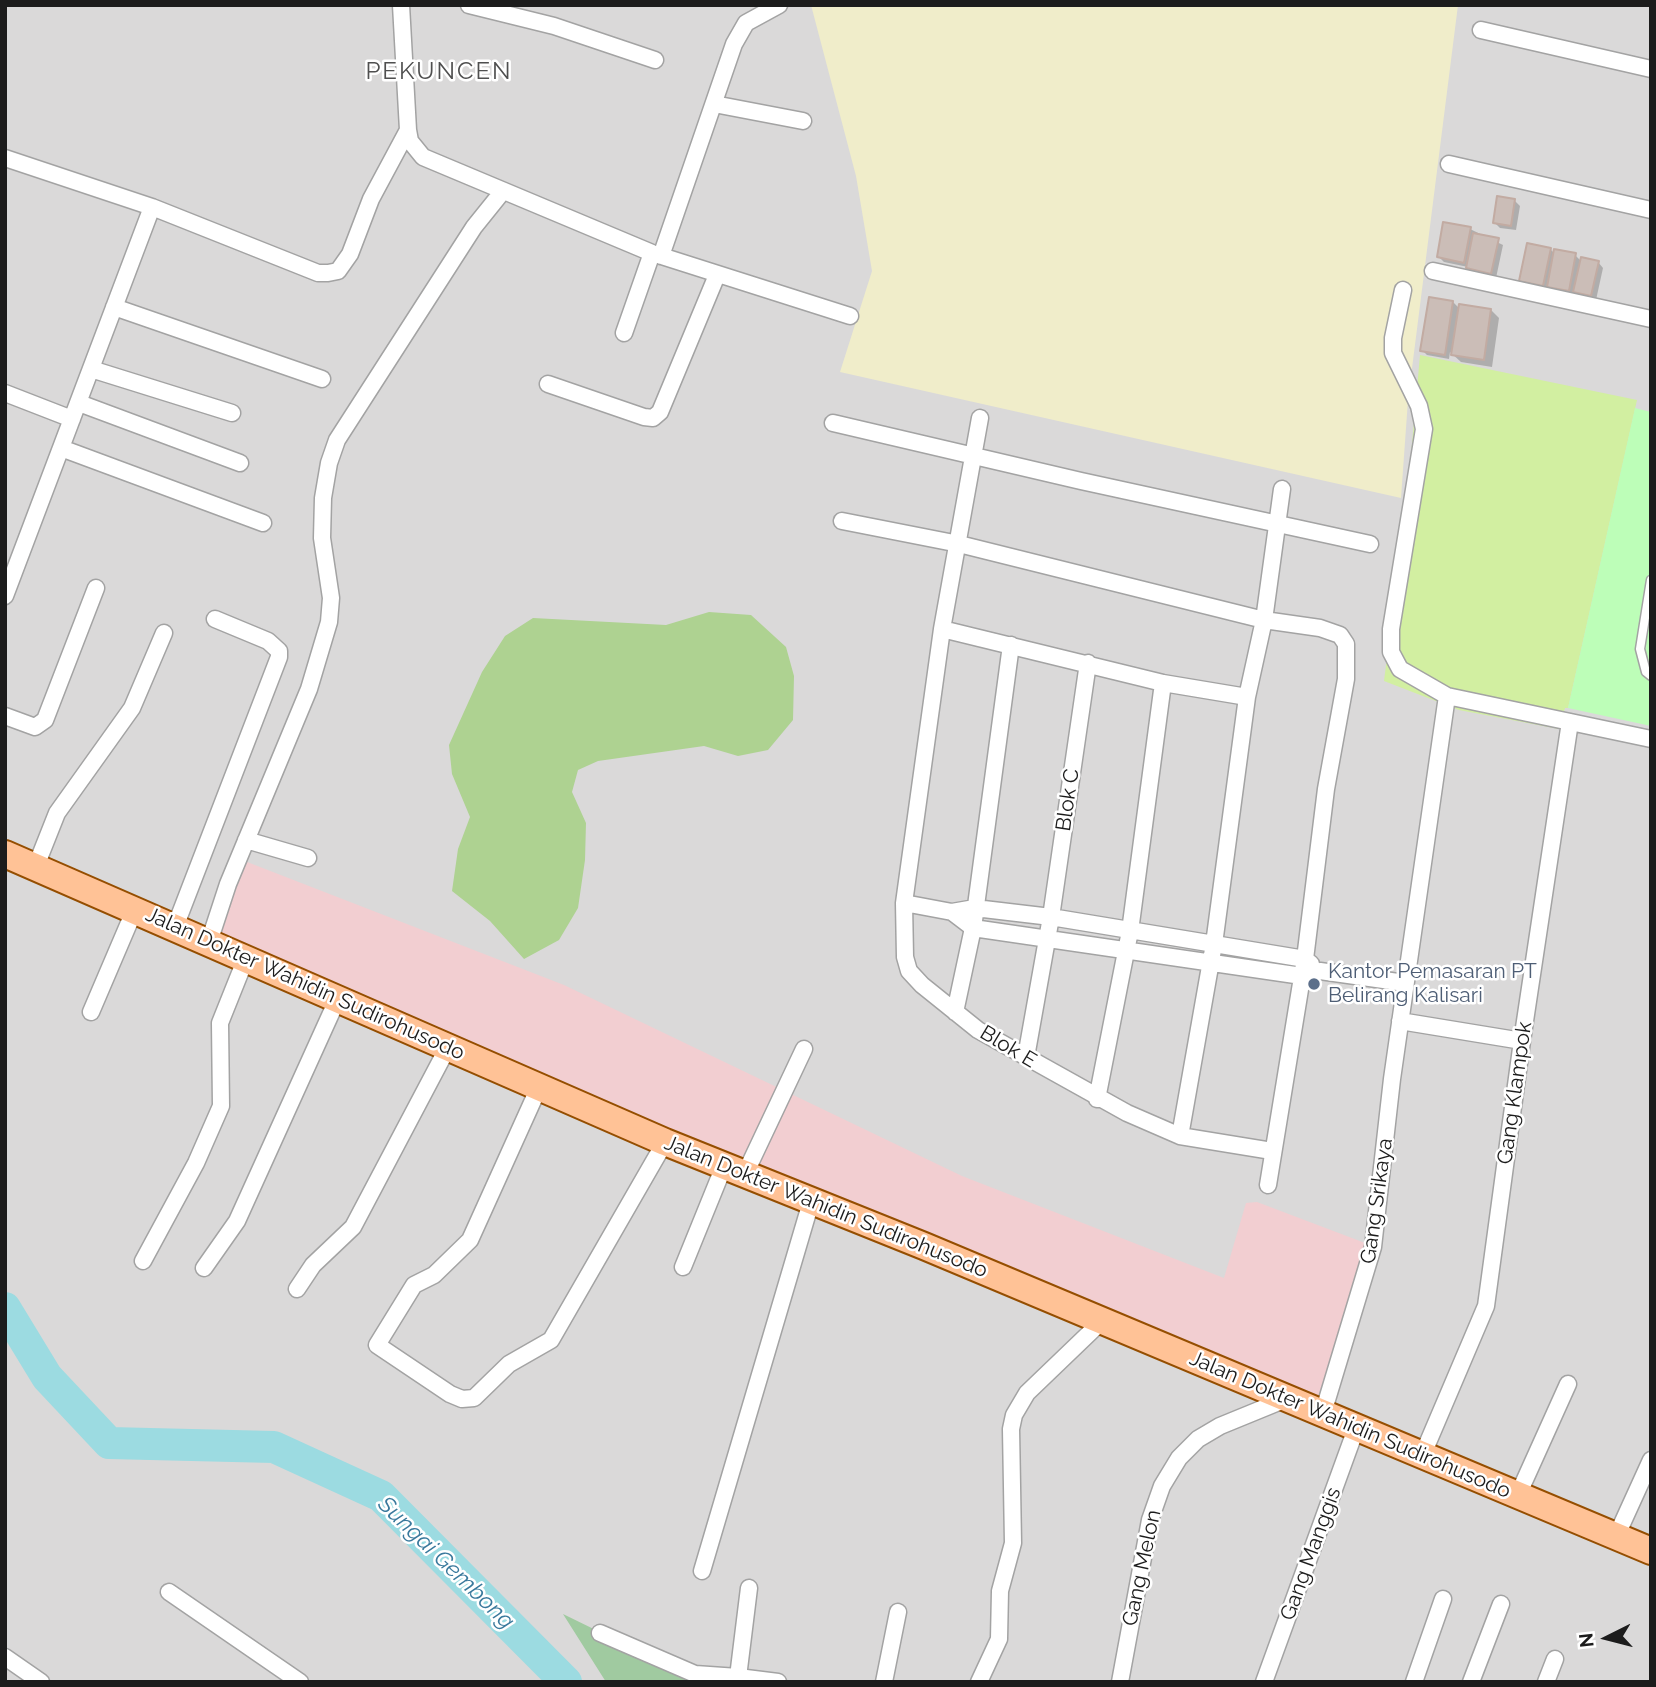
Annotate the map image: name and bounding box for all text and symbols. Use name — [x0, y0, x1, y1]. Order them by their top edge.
district label: PEKUNCEN — [366, 58, 512, 86]
street label: Blok C — [1051, 767, 1085, 833]
street label: Jalan Dokter Wahidin Sudirohusodo — [142, 902, 468, 1066]
place label: Kantor Pemasaran PT Belirang Kalisari — [1328, 959, 1537, 1009]
marker: Kantor Pemasaran PT Belirang Kalisari — [1306, 976, 1322, 992]
street label: Blok E — [975, 1020, 1041, 1074]
street label: Gang Klampok — [1493, 1020, 1537, 1166]
street label: Jalan Dokter Wahidin Sudirohusodo — [661, 1130, 991, 1284]
street label: Gang Srikaya — [1356, 1137, 1398, 1265]
street label: Jalan Dokter Wahidin Sudirohusodo — [1186, 1346, 1514, 1504]
street label: Gang Manggis — [1275, 1484, 1347, 1624]
water label: Sungai Gembong — [372, 1491, 520, 1635]
street label: Gang Melon — [1117, 1508, 1167, 1628]
north arrow — [1572, 1603, 1642, 1673]
text: N — [1574, 1632, 1598, 1649]

